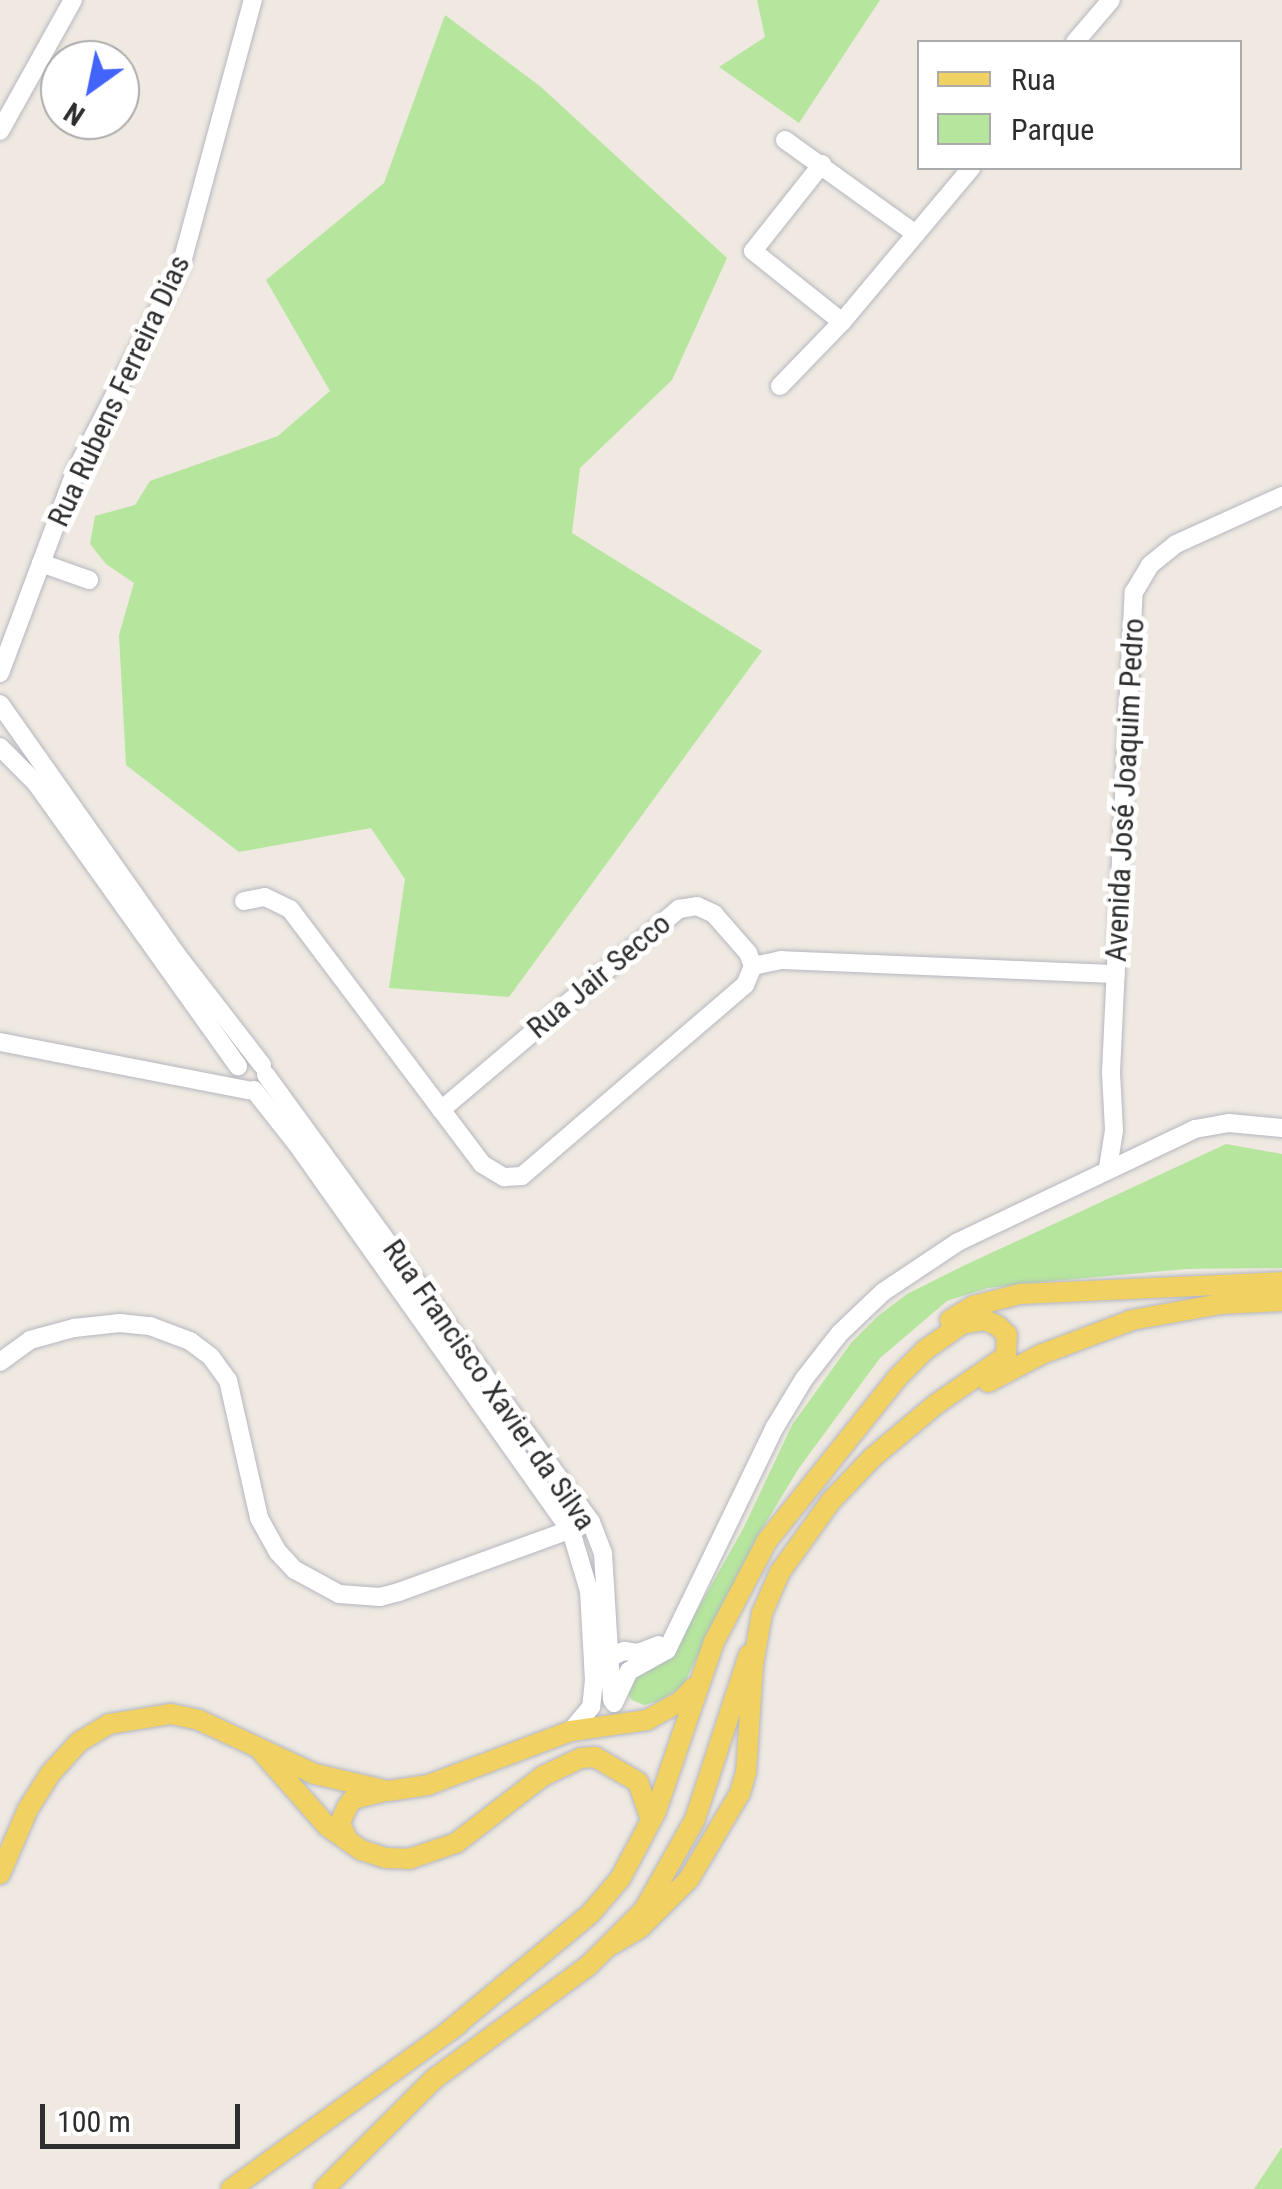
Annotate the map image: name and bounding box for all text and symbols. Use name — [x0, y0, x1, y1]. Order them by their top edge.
north arrow — [40, 40, 140, 140]
legend — [917, 40, 1242, 170]
text: Rua — [1011, 62, 1056, 97]
text: N — [58, 95, 91, 132]
text: Parque — [1011, 112, 1094, 147]
street label: Rua Rubens Ferreira Dias — [40, 250, 198, 532]
street label: Avenida José Joaquim Pedro — [1098, 617, 1152, 963]
street label: Rua Jair Secco — [520, 906, 678, 1046]
street label: Rua Francisco Xavier da Silva — [375, 1233, 603, 1537]
scale bar — [45, 2084, 245, 2146]
text: 100 m — [57, 2104, 131, 2139]

